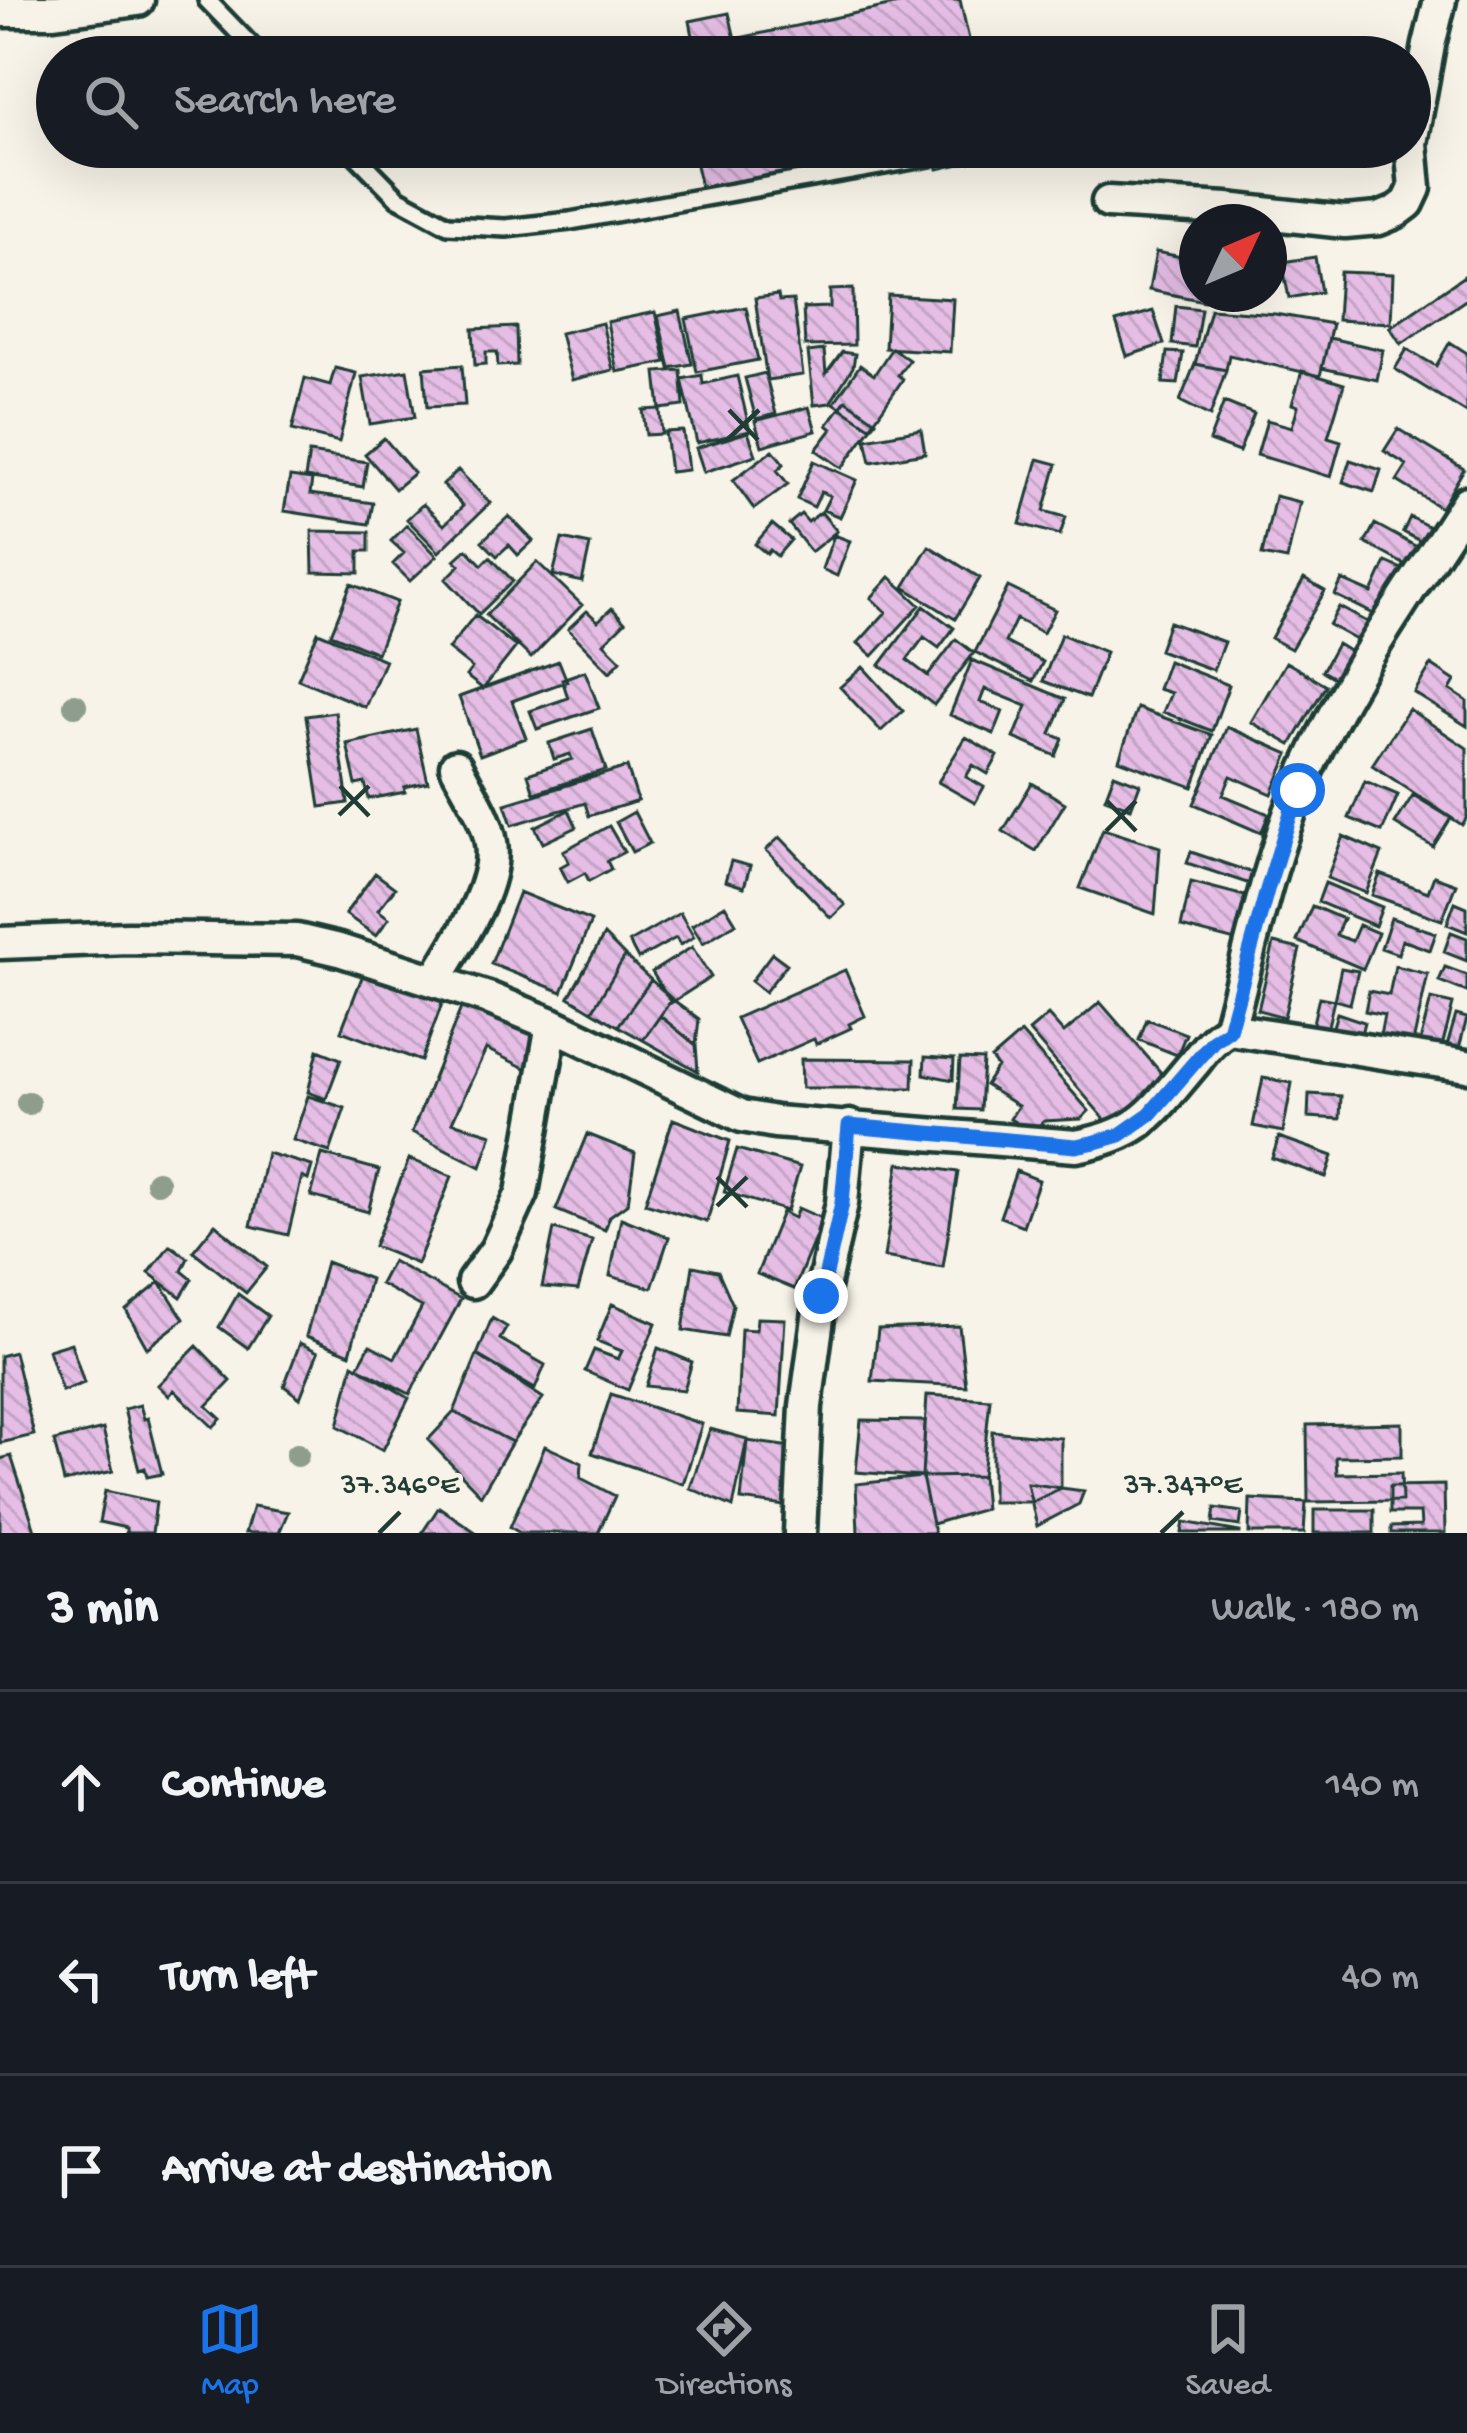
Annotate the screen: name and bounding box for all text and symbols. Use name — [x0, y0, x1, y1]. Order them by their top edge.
search box — [36, 36, 1431, 168]
icon: search — [78, 69, 144, 135]
text: Search here — [174, 76, 396, 129]
north arrow — [1179, 204, 1287, 312]
route start — [1271, 763, 1325, 817]
route end — [794, 1269, 848, 1323]
text: 37.346°E — [340, 1470, 460, 1505]
text: 37.347°E — [1123, 1470, 1243, 1505]
text: 3 min — [48, 1581, 158, 1641]
text: Walk · 180 m — [1211, 1588, 1419, 1634]
icon: ahead — [48, 1754, 114, 1820]
text: Continue — [162, 1760, 325, 1813]
text: 140 m — [1326, 1764, 1419, 1810]
icon: left — [48, 1946, 114, 2012]
text: Turn left — [162, 1952, 314, 2005]
text: 40 m — [1341, 1956, 1419, 2002]
icon: arrive — [48, 2138, 114, 2204]
text: Arrive at destination — [162, 2144, 551, 2197]
tab: Map — [197, 2296, 263, 2406]
tab: Directions — [657, 2296, 791, 2406]
tab: Saved — [1185, 2296, 1270, 2406]

